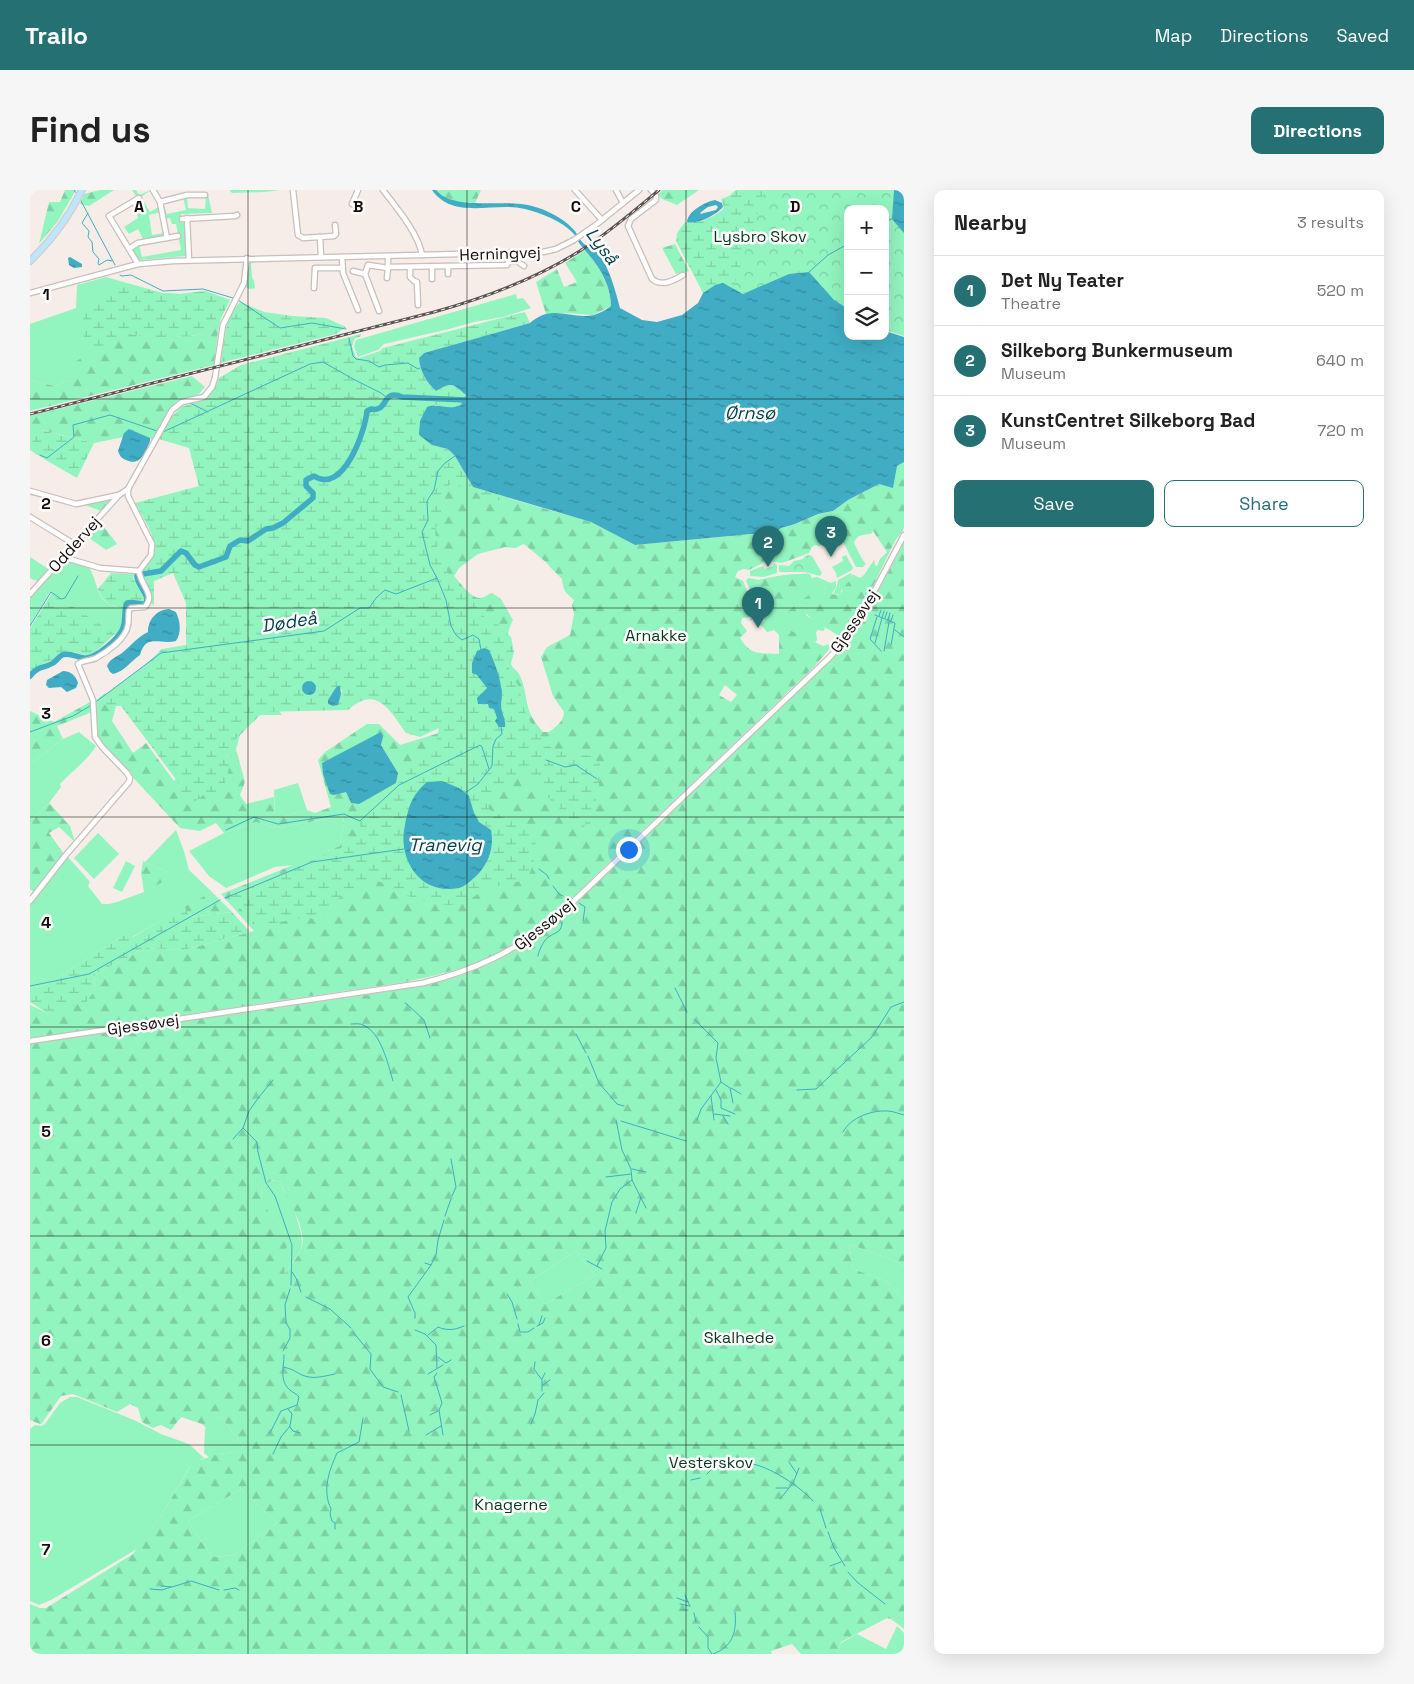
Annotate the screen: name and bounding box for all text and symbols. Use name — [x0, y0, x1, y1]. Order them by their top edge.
text: Trailo — [25, 20, 88, 51]
text: Map — [1155, 24, 1192, 47]
text: Directions — [1220, 24, 1309, 47]
text: Saved — [1337, 24, 1389, 47]
button: Directions — [1251, 107, 1384, 154]
text: Find us — [30, 108, 151, 152]
text: A — [134, 196, 144, 217]
text: B — [353, 196, 363, 217]
text: C — [571, 196, 581, 217]
text: D — [790, 196, 800, 217]
map controls — [844, 205, 889, 340]
button: + — [844, 205, 889, 250]
text: Nearby — [954, 209, 1027, 236]
text: 3 results — [1297, 212, 1364, 233]
water label: Lyså — [581, 223, 624, 269]
park label: Lysbro Skov — [713, 226, 807, 247]
street label: Herningvej — [459, 242, 541, 265]
button: − — [844, 250, 889, 295]
text: Det Ny Teater — [1001, 268, 1124, 293]
text: 1 — [966, 280, 974, 301]
text: 520 m — [1317, 280, 1364, 301]
text: 1 — [42, 284, 50, 305]
text: Theatre — [1001, 293, 1061, 314]
button: layers — [844, 295, 889, 340]
text: Silkeborg Bunkermuseum — [1001, 338, 1233, 363]
text: 2 — [965, 350, 975, 371]
text: 640 m — [1316, 350, 1364, 371]
text: Museum — [1001, 363, 1066, 384]
water label: Ørnsø — [725, 401, 776, 424]
text: KunstCentret Silkeborg Bad — [1001, 408, 1255, 433]
text: 3 — [965, 420, 975, 441]
text: 720 m — [1317, 420, 1364, 441]
text: Museum — [1001, 433, 1066, 454]
button: Save — [954, 480, 1154, 527]
button: Share — [1164, 480, 1364, 527]
text: 2 — [41, 493, 51, 514]
street label: Oddervej — [44, 512, 105, 577]
pin: 3 — [815, 516, 847, 557]
pin: 2 — [752, 526, 784, 567]
street label: Gjessøvej — [826, 586, 883, 657]
pin: 1 — [742, 587, 774, 628]
water label: Dødeå — [260, 606, 319, 637]
park label: Arnakke — [625, 625, 687, 646]
text: 3 — [41, 703, 51, 724]
water label: Tranevig — [408, 833, 483, 856]
your location — [616, 837, 642, 863]
street label: Gjessøvej — [510, 894, 579, 955]
text: 4 — [41, 912, 51, 933]
street label: Gjessøvej — [106, 1009, 180, 1040]
text: 5 — [41, 1121, 51, 1142]
park label: Skalhede — [704, 1327, 774, 1348]
text: 6 — [41, 1330, 51, 1351]
park label: Vesterskov — [669, 1452, 753, 1473]
park label: Knagerne — [474, 1494, 548, 1515]
text: 7 — [42, 1539, 51, 1560]

